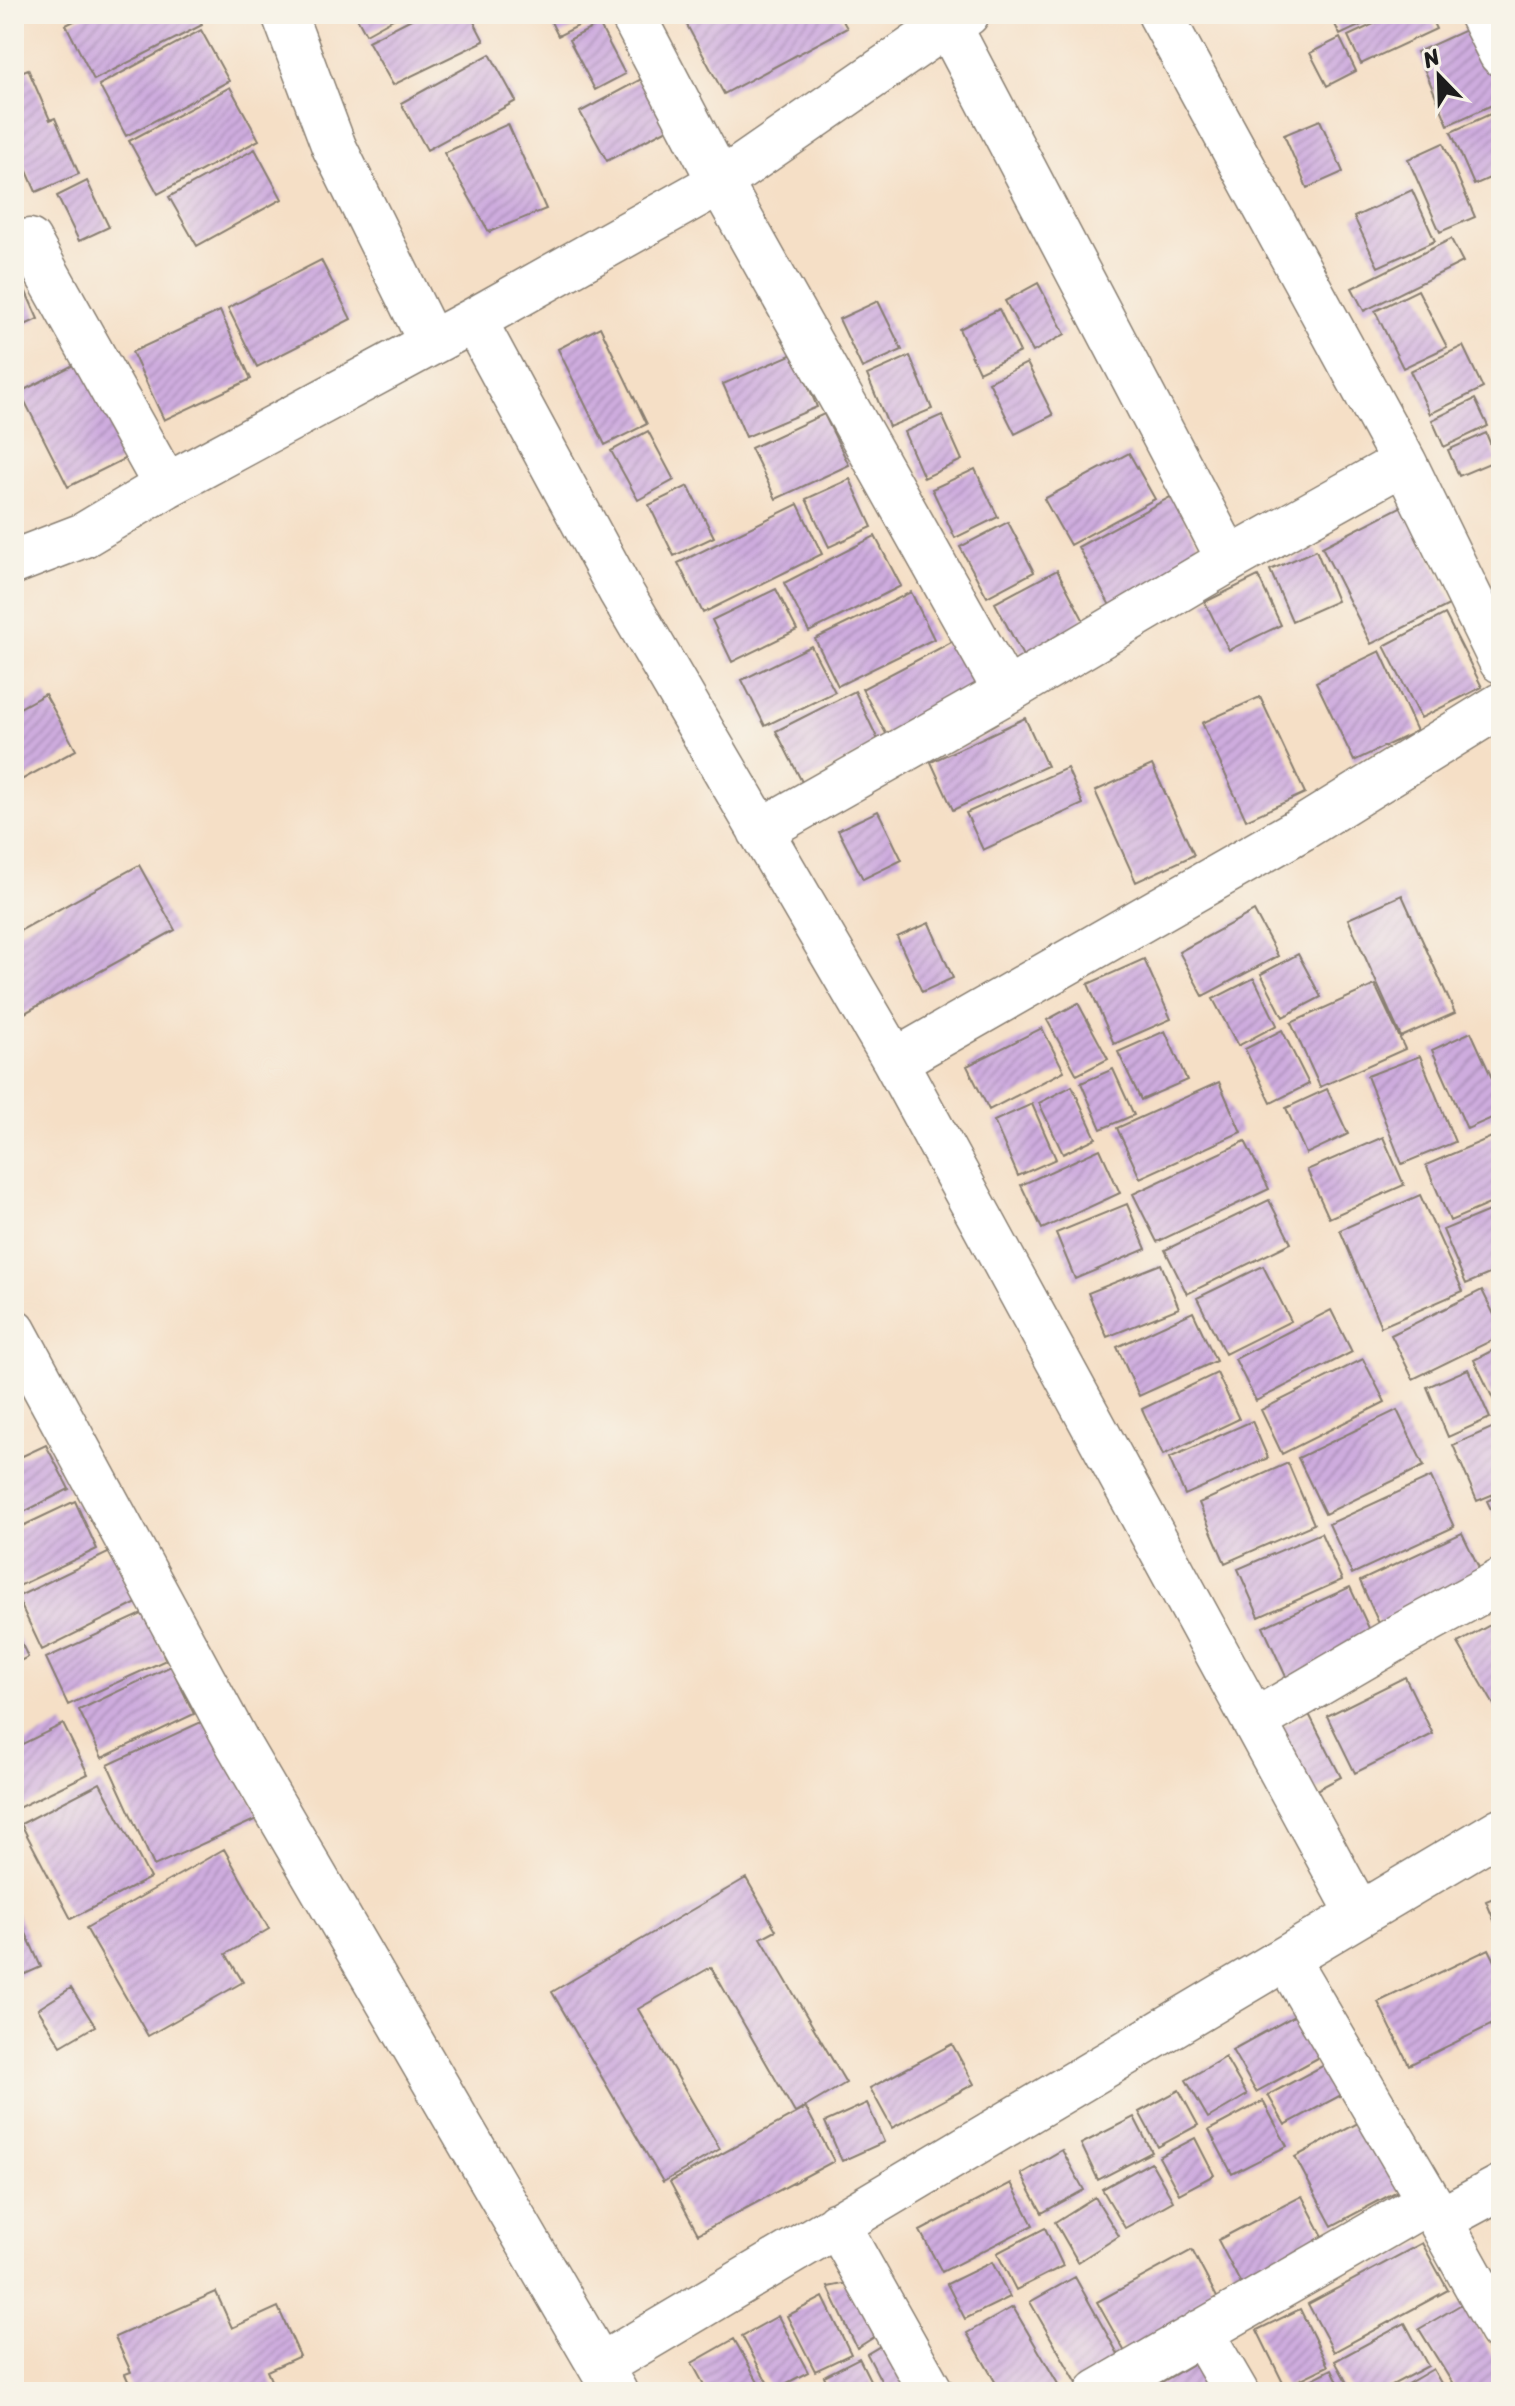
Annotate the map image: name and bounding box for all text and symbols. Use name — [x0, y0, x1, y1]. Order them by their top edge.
north arrow — [1399, 36, 1479, 116]
text: N — [1416, 37, 1447, 79]

